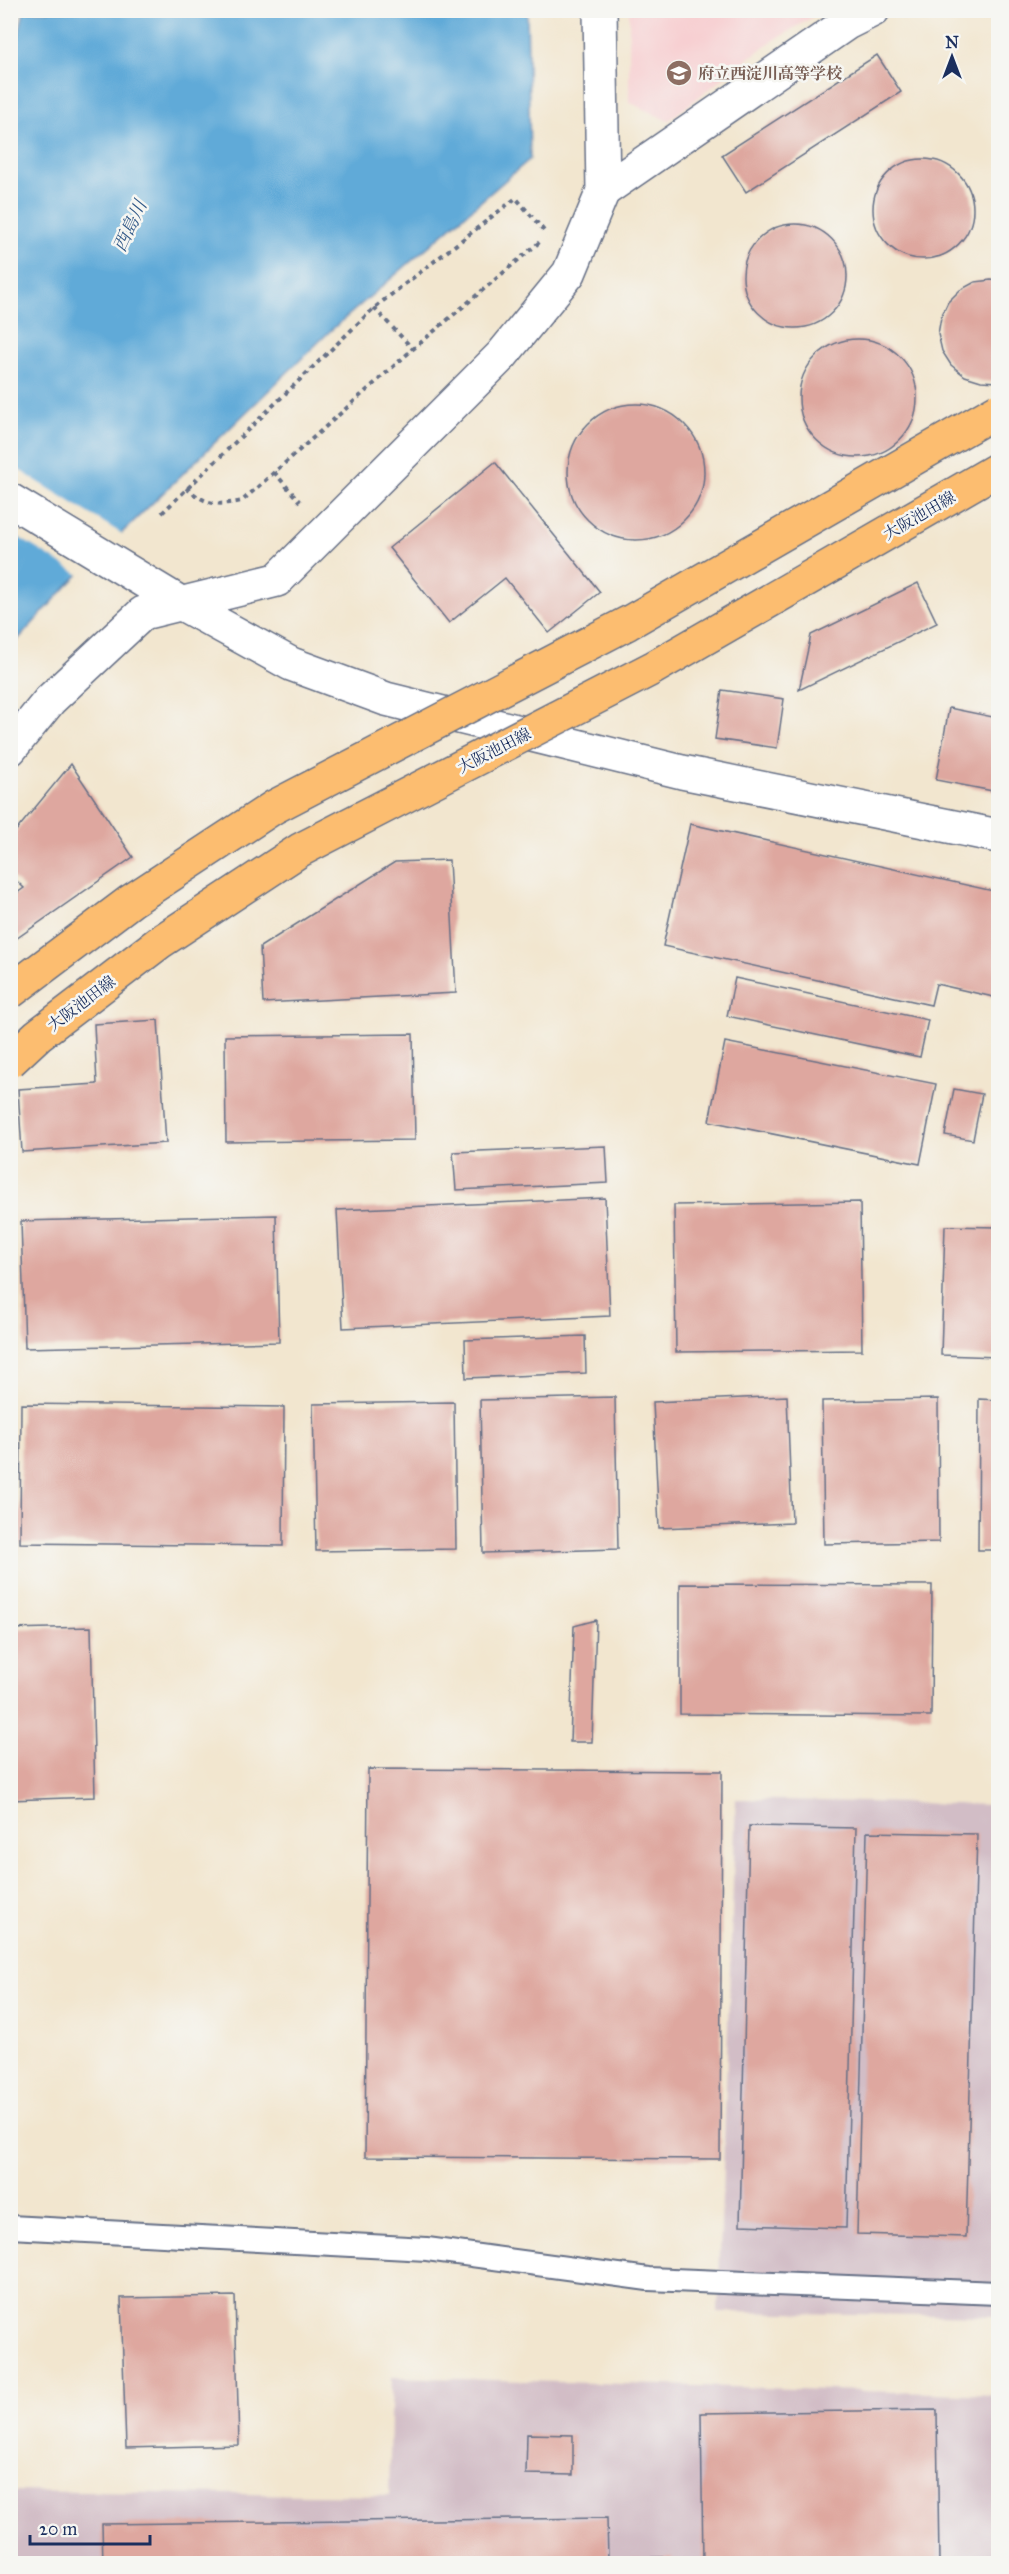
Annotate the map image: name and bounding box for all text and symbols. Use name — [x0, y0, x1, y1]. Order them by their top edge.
north arrow — [922, 27, 982, 87]
text: N — [945, 33, 959, 52]
school or university icon: 府立西淀川高等学校 — [664, 58, 694, 88]
place label: 府立西淀川高等学校 — [698, 64, 843, 83]
water label: 西島川 — [109, 195, 152, 255]
street label: 大阪池田線 — [880, 487, 959, 544]
street label: 大阪池田線 — [454, 724, 534, 777]
street label: 大阪池田線 — [44, 972, 119, 1035]
scale bar — [30, 2508, 150, 2546]
text: 20 m — [39, 2518, 77, 2540]

